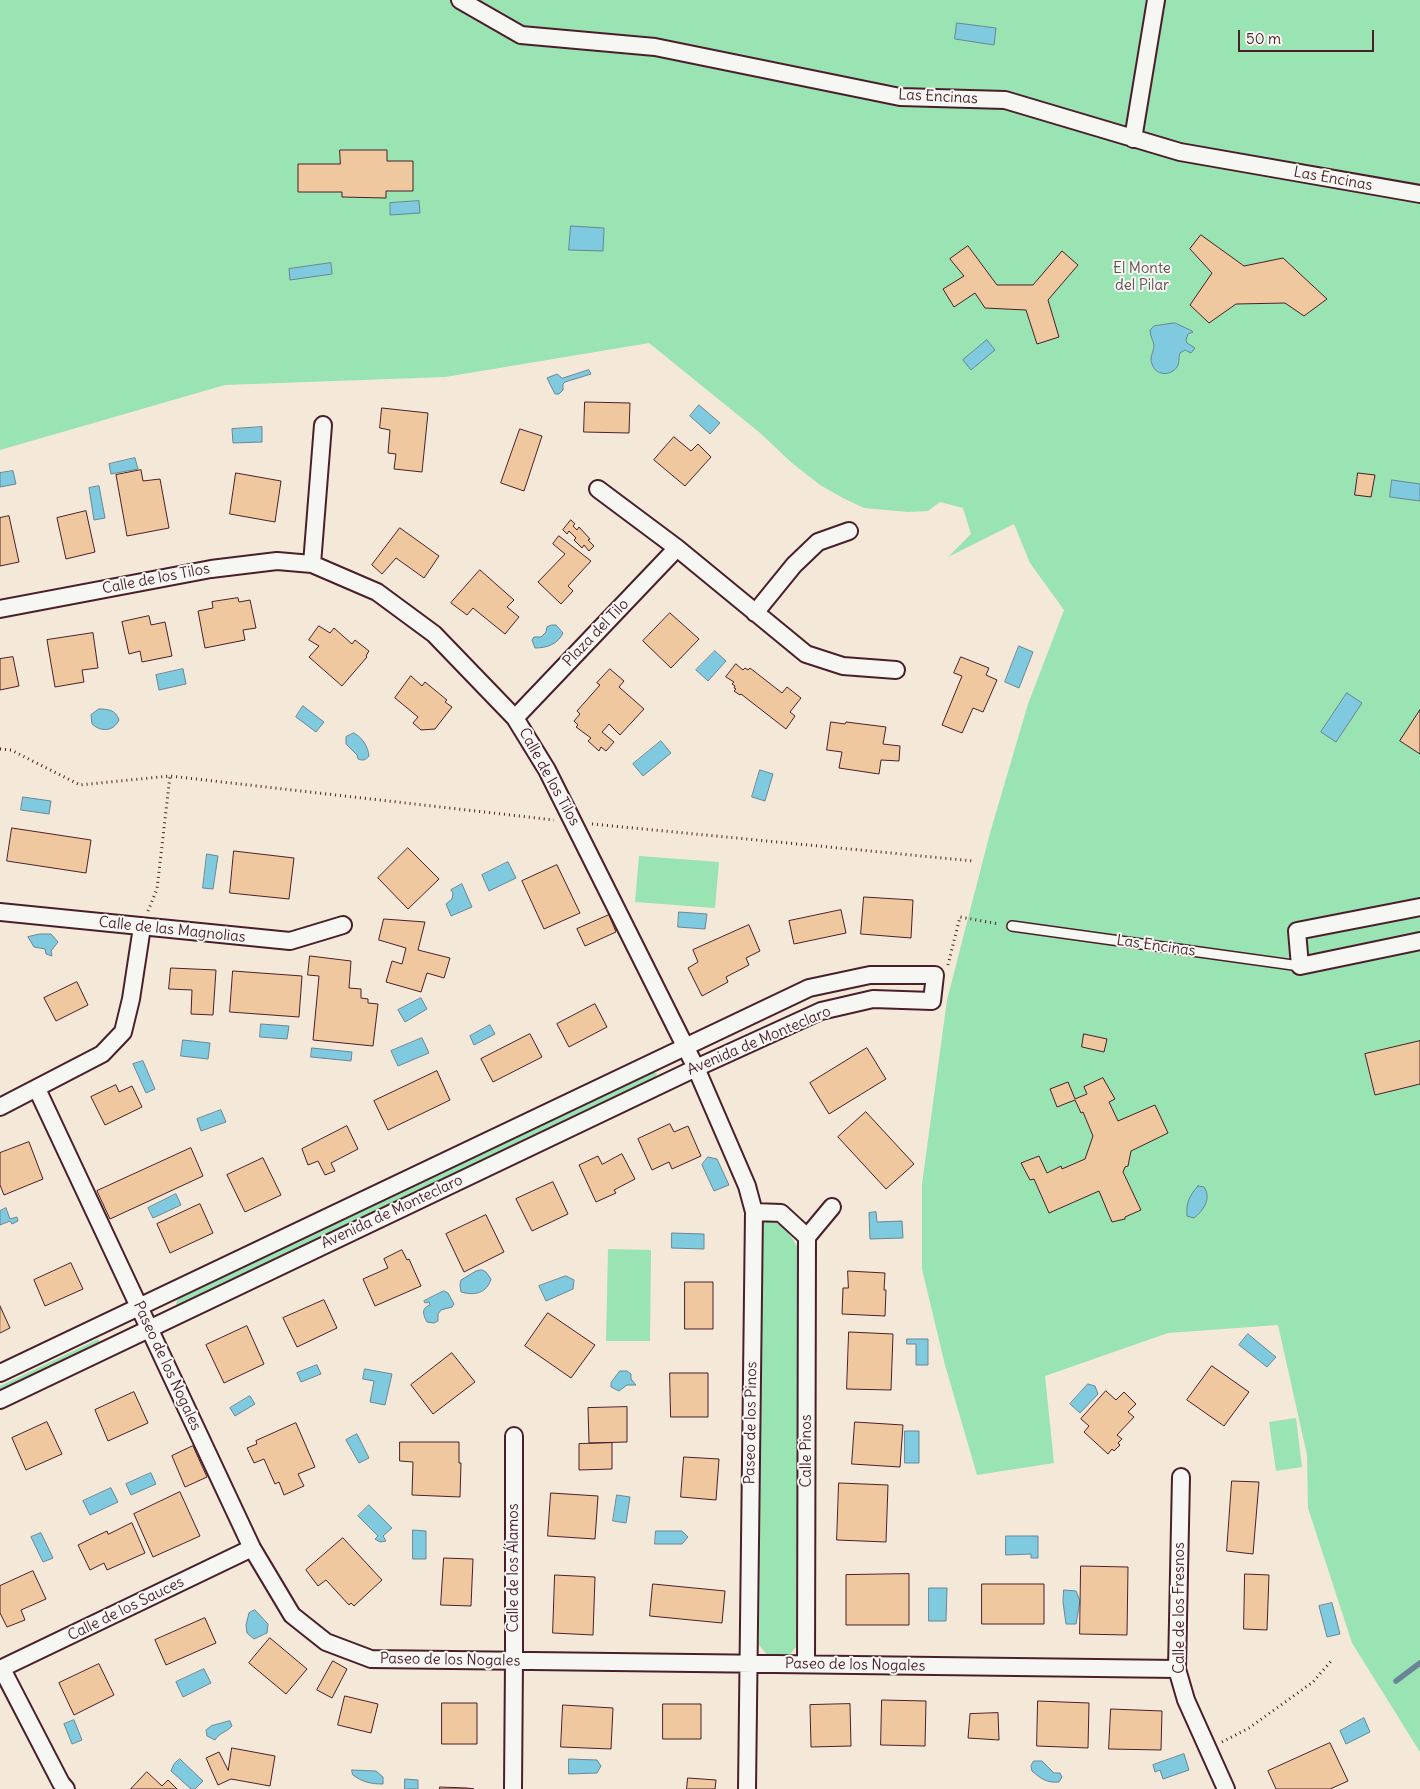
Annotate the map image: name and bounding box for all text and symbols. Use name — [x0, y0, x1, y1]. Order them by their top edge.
scale bar — [1240, 20, 1376, 52]
text: 50 m — [1246, 29, 1281, 48]
street label: Las Encinas — [898, 86, 978, 108]
street label: Las Encinas — [1292, 163, 1374, 195]
park label: El Monte del Pilar — [1113, 260, 1171, 295]
street label: Calle de los Tilos — [101, 560, 211, 598]
street label: Plaza del Tilo — [559, 595, 633, 671]
street label: Calle de los Tilos — [515, 725, 583, 829]
street label: Calle de las Magnolias — [98, 913, 246, 947]
street label: Las Encinas — [1115, 932, 1197, 960]
street label: Avenida de Monteclaro — [684, 1003, 834, 1079]
street label: Avenida de Monteclaro — [318, 1171, 466, 1253]
street label: Paseo de los Nogales — [129, 1298, 205, 1434]
street label: Paseo de los Pinos — [741, 1361, 761, 1485]
street label: Calle Pinos — [798, 1414, 816, 1488]
street label: Calle de los Álamos — [505, 1503, 523, 1633]
street label: Calle de los Fresnos — [1171, 1542, 1189, 1674]
street label: Calle de los Sauces — [65, 1573, 187, 1645]
street label: Paseo de los Nogales — [380, 1650, 520, 1670]
street label: Paseo de los Nogales — [785, 1655, 925, 1675]

